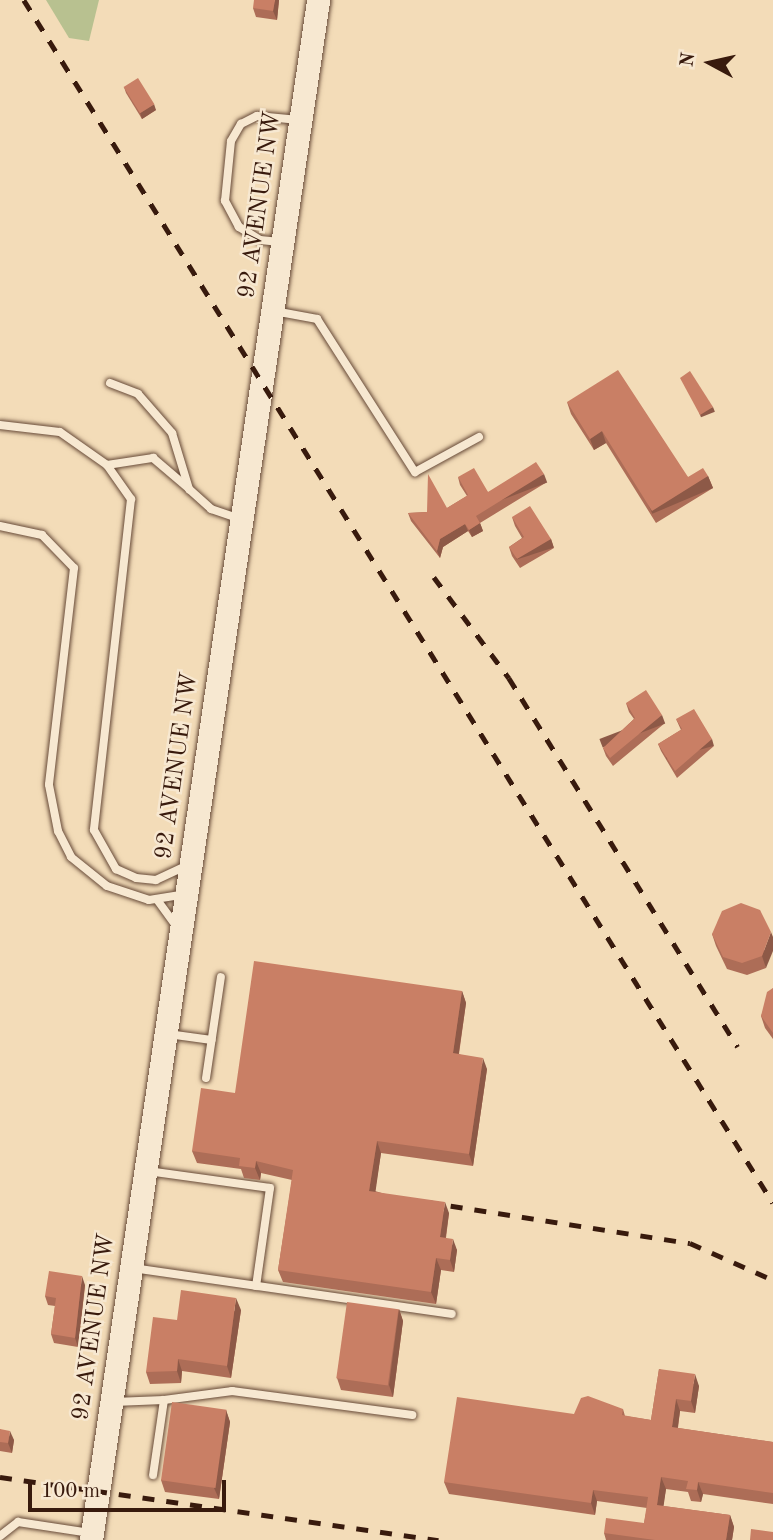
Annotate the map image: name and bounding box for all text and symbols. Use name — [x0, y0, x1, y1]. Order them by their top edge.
north arrow — [675, 28, 745, 98]
text: N — [678, 51, 699, 69]
street label: 92 AVENUE NW — [234, 110, 288, 300]
street label: 92 AVENUE NW — [151, 671, 205, 861]
street label: 92 AVENUE NW — [68, 1232, 122, 1422]
scale bar — [32, 1466, 229, 1510]
text: 100 m — [41, 1481, 100, 1502]

